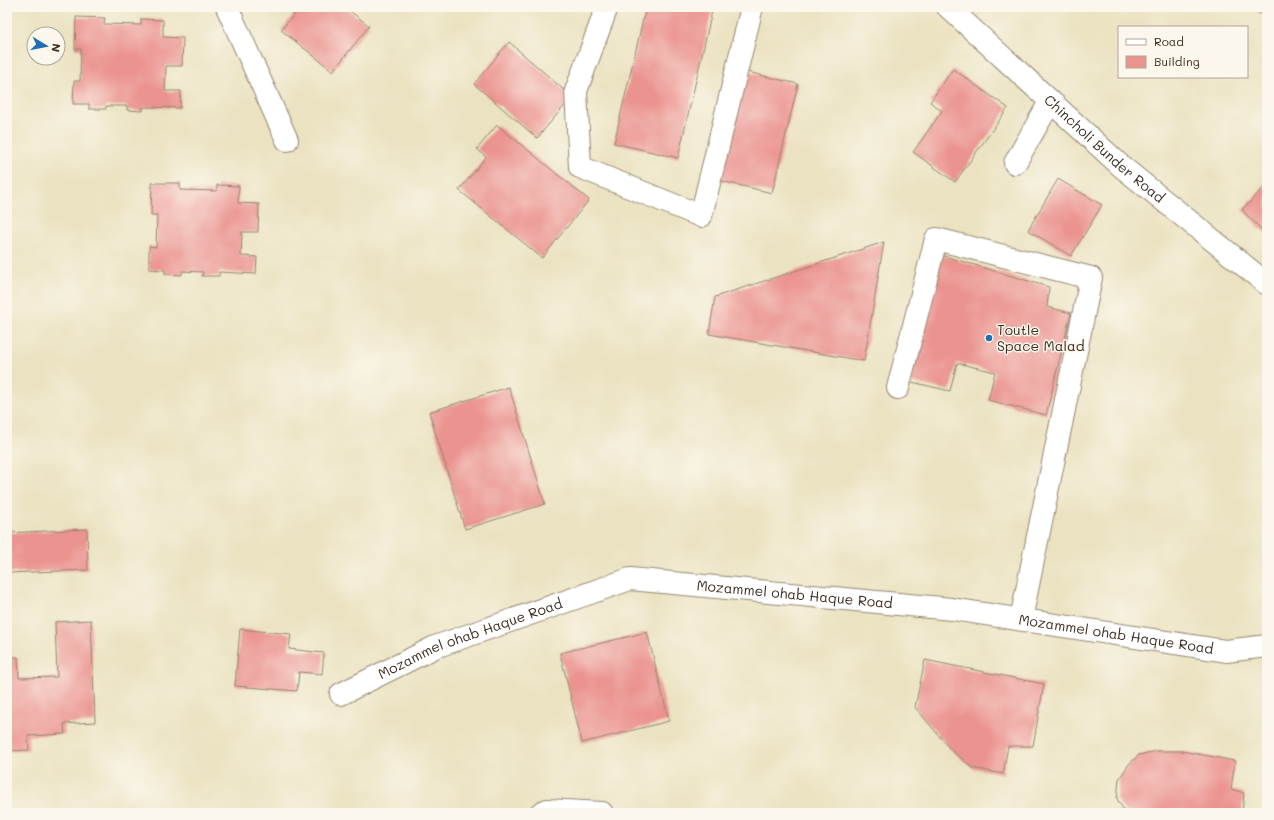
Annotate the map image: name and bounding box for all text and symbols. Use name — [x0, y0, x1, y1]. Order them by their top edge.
north arrow — [26, 26, 66, 66]
legend — [1118, 26, 1248, 78]
text: Road — [1154, 33, 1184, 49]
text: N — [48, 42, 64, 53]
text: Building — [1154, 53, 1200, 69]
street label: Chincholi Bunder Road — [1040, 90, 1169, 207]
place label: Toutle Space Malad — [997, 320, 1085, 355]
marker: Toutle Space Malad — [984, 333, 994, 343]
street label: Mozammel ohab Haque Road — [696, 575, 894, 612]
street label: Mozammel ohab Haque Road — [375, 593, 565, 683]
street label: Mozammel ohab Haque Road — [1017, 609, 1215, 658]

